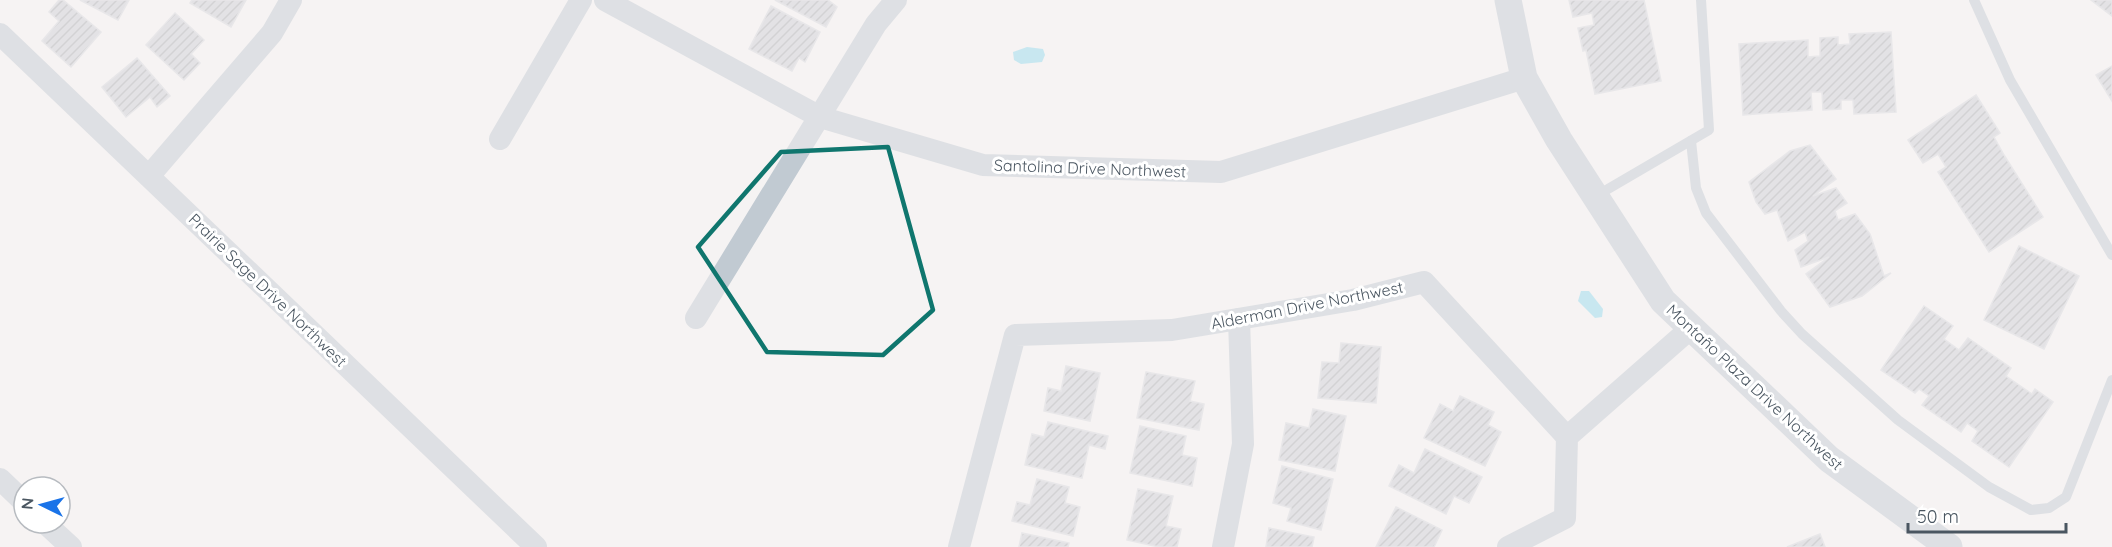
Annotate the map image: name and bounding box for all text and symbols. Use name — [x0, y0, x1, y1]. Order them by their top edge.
street label: Santolina Drive Northwest — [994, 155, 1186, 181]
street label: Prairie Sage Drive Northwest — [185, 209, 351, 371]
street label: Alderman Drive Northwest — [1209, 277, 1405, 333]
street label: Montaño Plaza Drive Northwest — [1663, 300, 1847, 474]
north arrow — [12, 475, 72, 535]
scale bar — [1908, 496, 2066, 534]
text: N — [17, 497, 38, 510]
text: 50 m — [1917, 505, 1959, 528]

